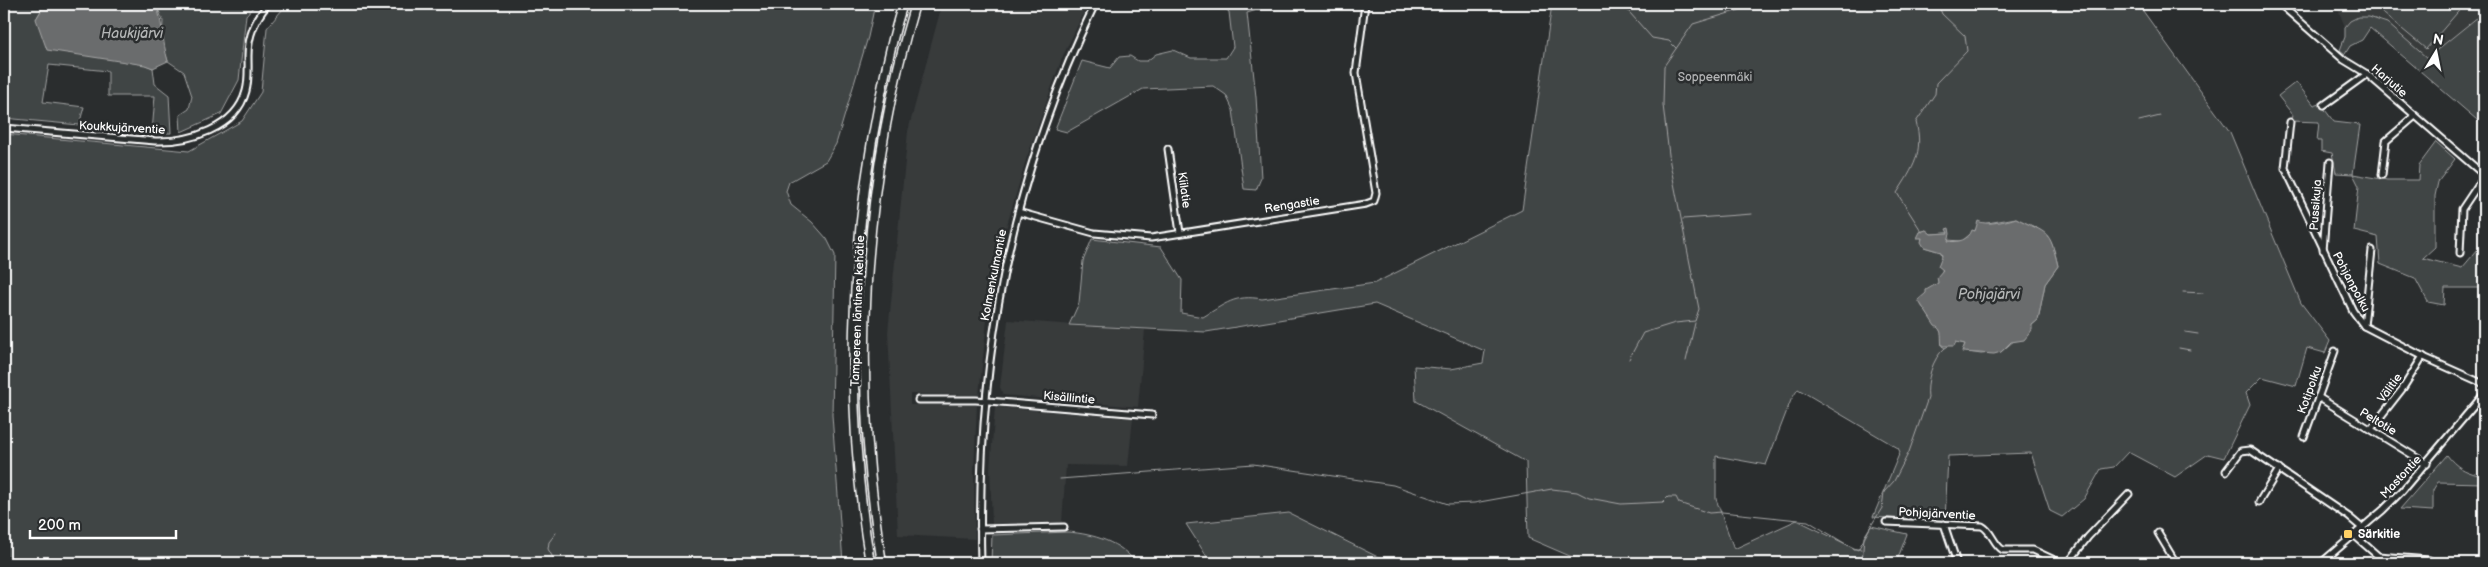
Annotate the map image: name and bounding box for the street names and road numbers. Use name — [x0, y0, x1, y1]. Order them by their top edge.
street label: Harjutie — [2368, 61, 2410, 101]
street label: Koukkujärventie — [78, 118, 166, 138]
street label: Kiilatie — [1174, 171, 1194, 209]
street label: Pussikuja — [2307, 179, 2325, 231]
street label: Rengastie — [1263, 193, 1321, 217]
street label: Kolmenkulmantie — [978, 228, 1010, 322]
street label: Tampereen läntinen kehätie — [848, 235, 868, 387]
street label: Pohjanpolku — [2329, 249, 2373, 315]
street label: Kotipolku — [2294, 364, 2326, 416]
street label: Välitie — [2374, 370, 2406, 406]
street label: Kisällintie — [1043, 388, 1095, 408]
street label: Peltotie — [2357, 405, 2399, 439]
street label: Mastontie — [2377, 452, 2425, 502]
street label: Pohjajärventie — [1898, 504, 1976, 524]

